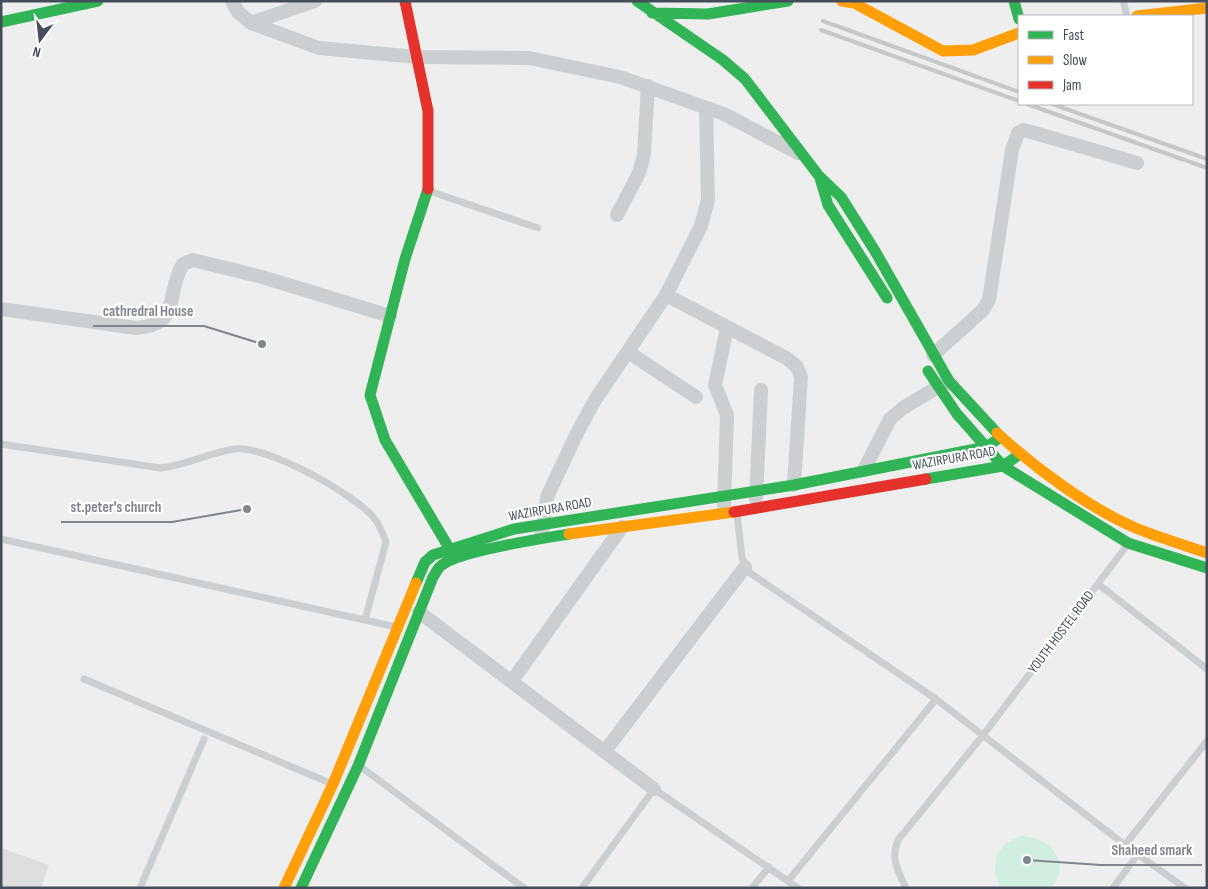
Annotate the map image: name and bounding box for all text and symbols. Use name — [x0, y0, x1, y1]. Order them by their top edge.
north arrow — [15, 15, 65, 65]
legend — [1018, 15, 1193, 105]
text: Fast — [1063, 26, 1085, 45]
text: N — [31, 43, 43, 61]
text: Slow — [1063, 51, 1087, 70]
text: Jam — [1062, 76, 1081, 95]
callout: cathredral House — [93, 296, 204, 326]
text: cathredral House — [103, 302, 193, 321]
street label: WAZIRPURA ROAD — [911, 442, 997, 474]
callout: st.peter's church — [61, 492, 172, 522]
street label: WAZIRPURA ROAD — [507, 493, 593, 525]
text: st.peter's church — [70, 498, 162, 517]
street label: YOUTH HOSTEL ROAD — [1024, 587, 1098, 677]
callout: Shaheed smark — [1101, 835, 1202, 865]
text: Shaheed smark — [1112, 841, 1193, 860]

